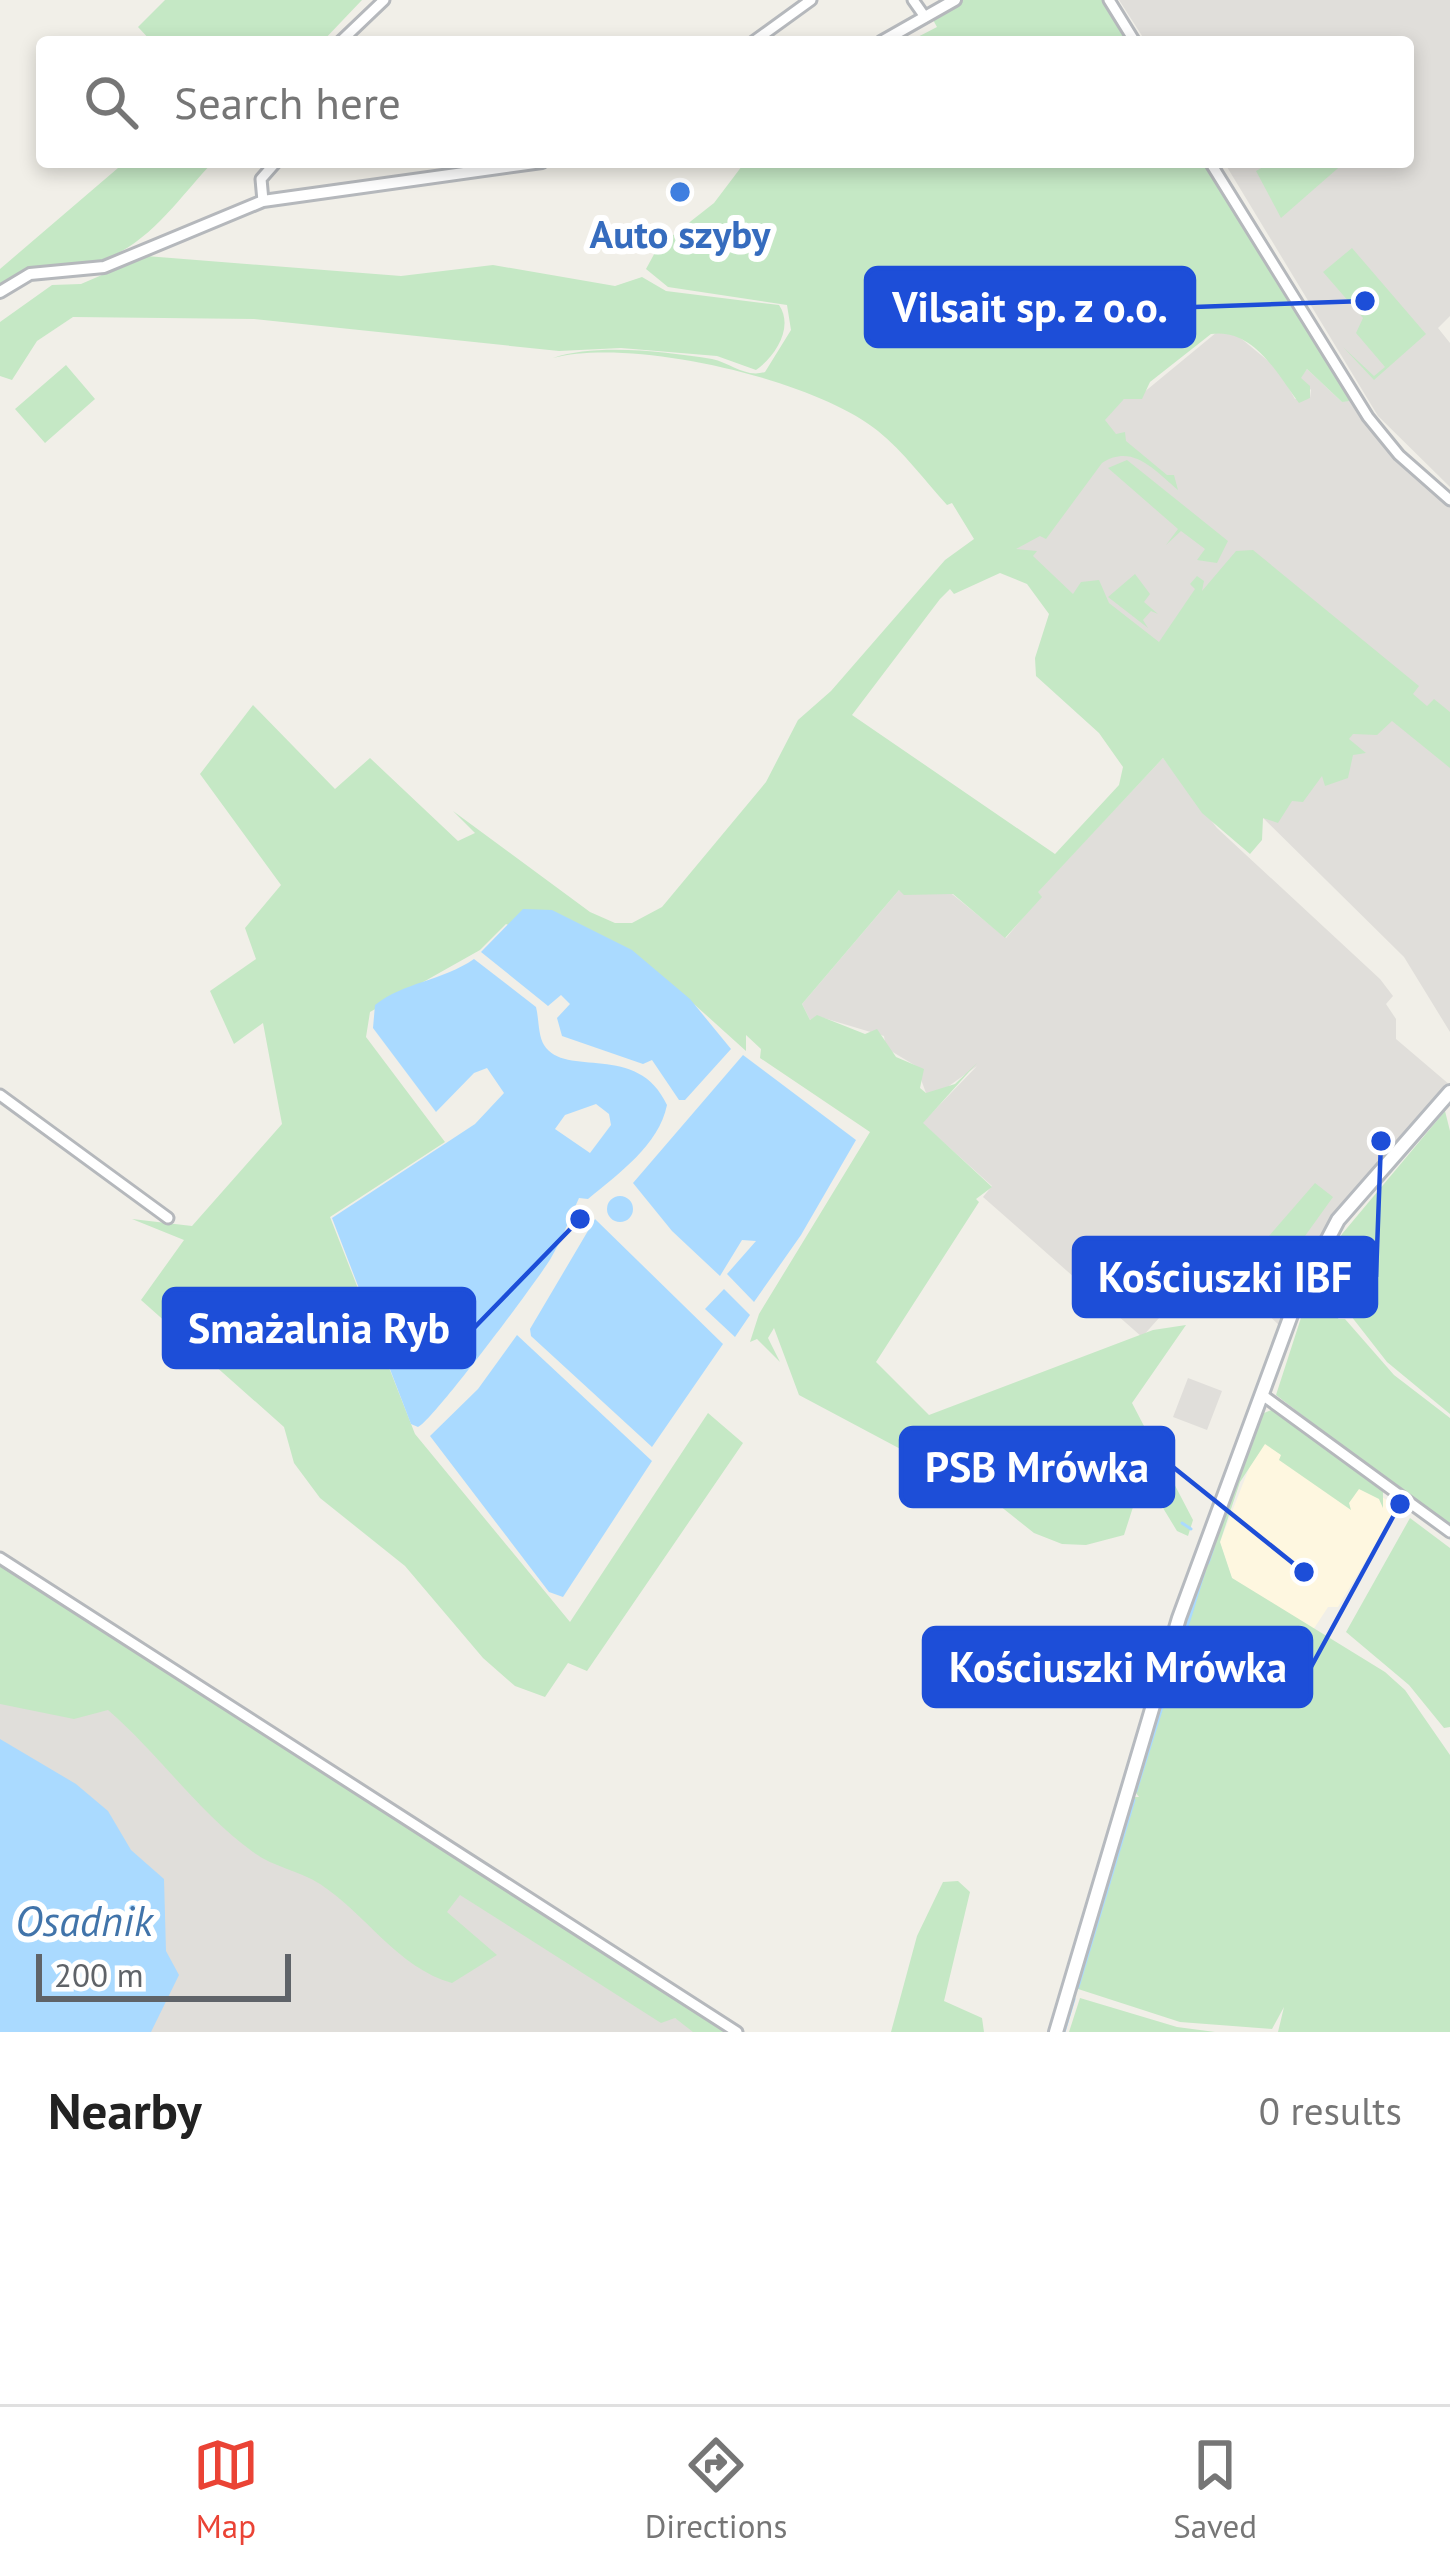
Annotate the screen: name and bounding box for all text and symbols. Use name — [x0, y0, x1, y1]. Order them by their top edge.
search box — [36, 36, 1414, 168]
icon: search — [78, 69, 144, 135]
text: Search here — [174, 73, 401, 131]
marker: Auto szyby — [667, 179, 693, 205]
place label: Auto szyby — [590, 208, 771, 259]
callout: Vilsait sp. z o.o. — [866, 268, 1194, 346]
text: Vilsait sp. z o.o. — [891, 279, 1168, 334]
callout: Kościuszki IBF — [1074, 1238, 1376, 1316]
text: Kościuszki IBF — [1098, 1249, 1352, 1304]
callout: Smażalnia Ryb — [164, 1289, 474, 1367]
text: Smażalnia Ryb — [188, 1300, 450, 1355]
callout: PSB Mrówka — [901, 1428, 1173, 1506]
text: PSB Mrówka — [925, 1439, 1149, 1494]
callout: Kościuszki Mrówka — [924, 1628, 1311, 1706]
text: Kościuszki Mrówka — [949, 1639, 1287, 1694]
water label: Osadnik — [15, 1893, 155, 1948]
scale bar — [36, 1948, 291, 2001]
text: 200 m — [54, 1953, 144, 1996]
text: Nearby — [48, 2077, 202, 2143]
text: 0 results — [1259, 2085, 1402, 2136]
tab: Map — [193, 2432, 259, 2547]
tab: Directions — [645, 2432, 787, 2547]
tab: Saved — [1173, 2432, 1257, 2547]

